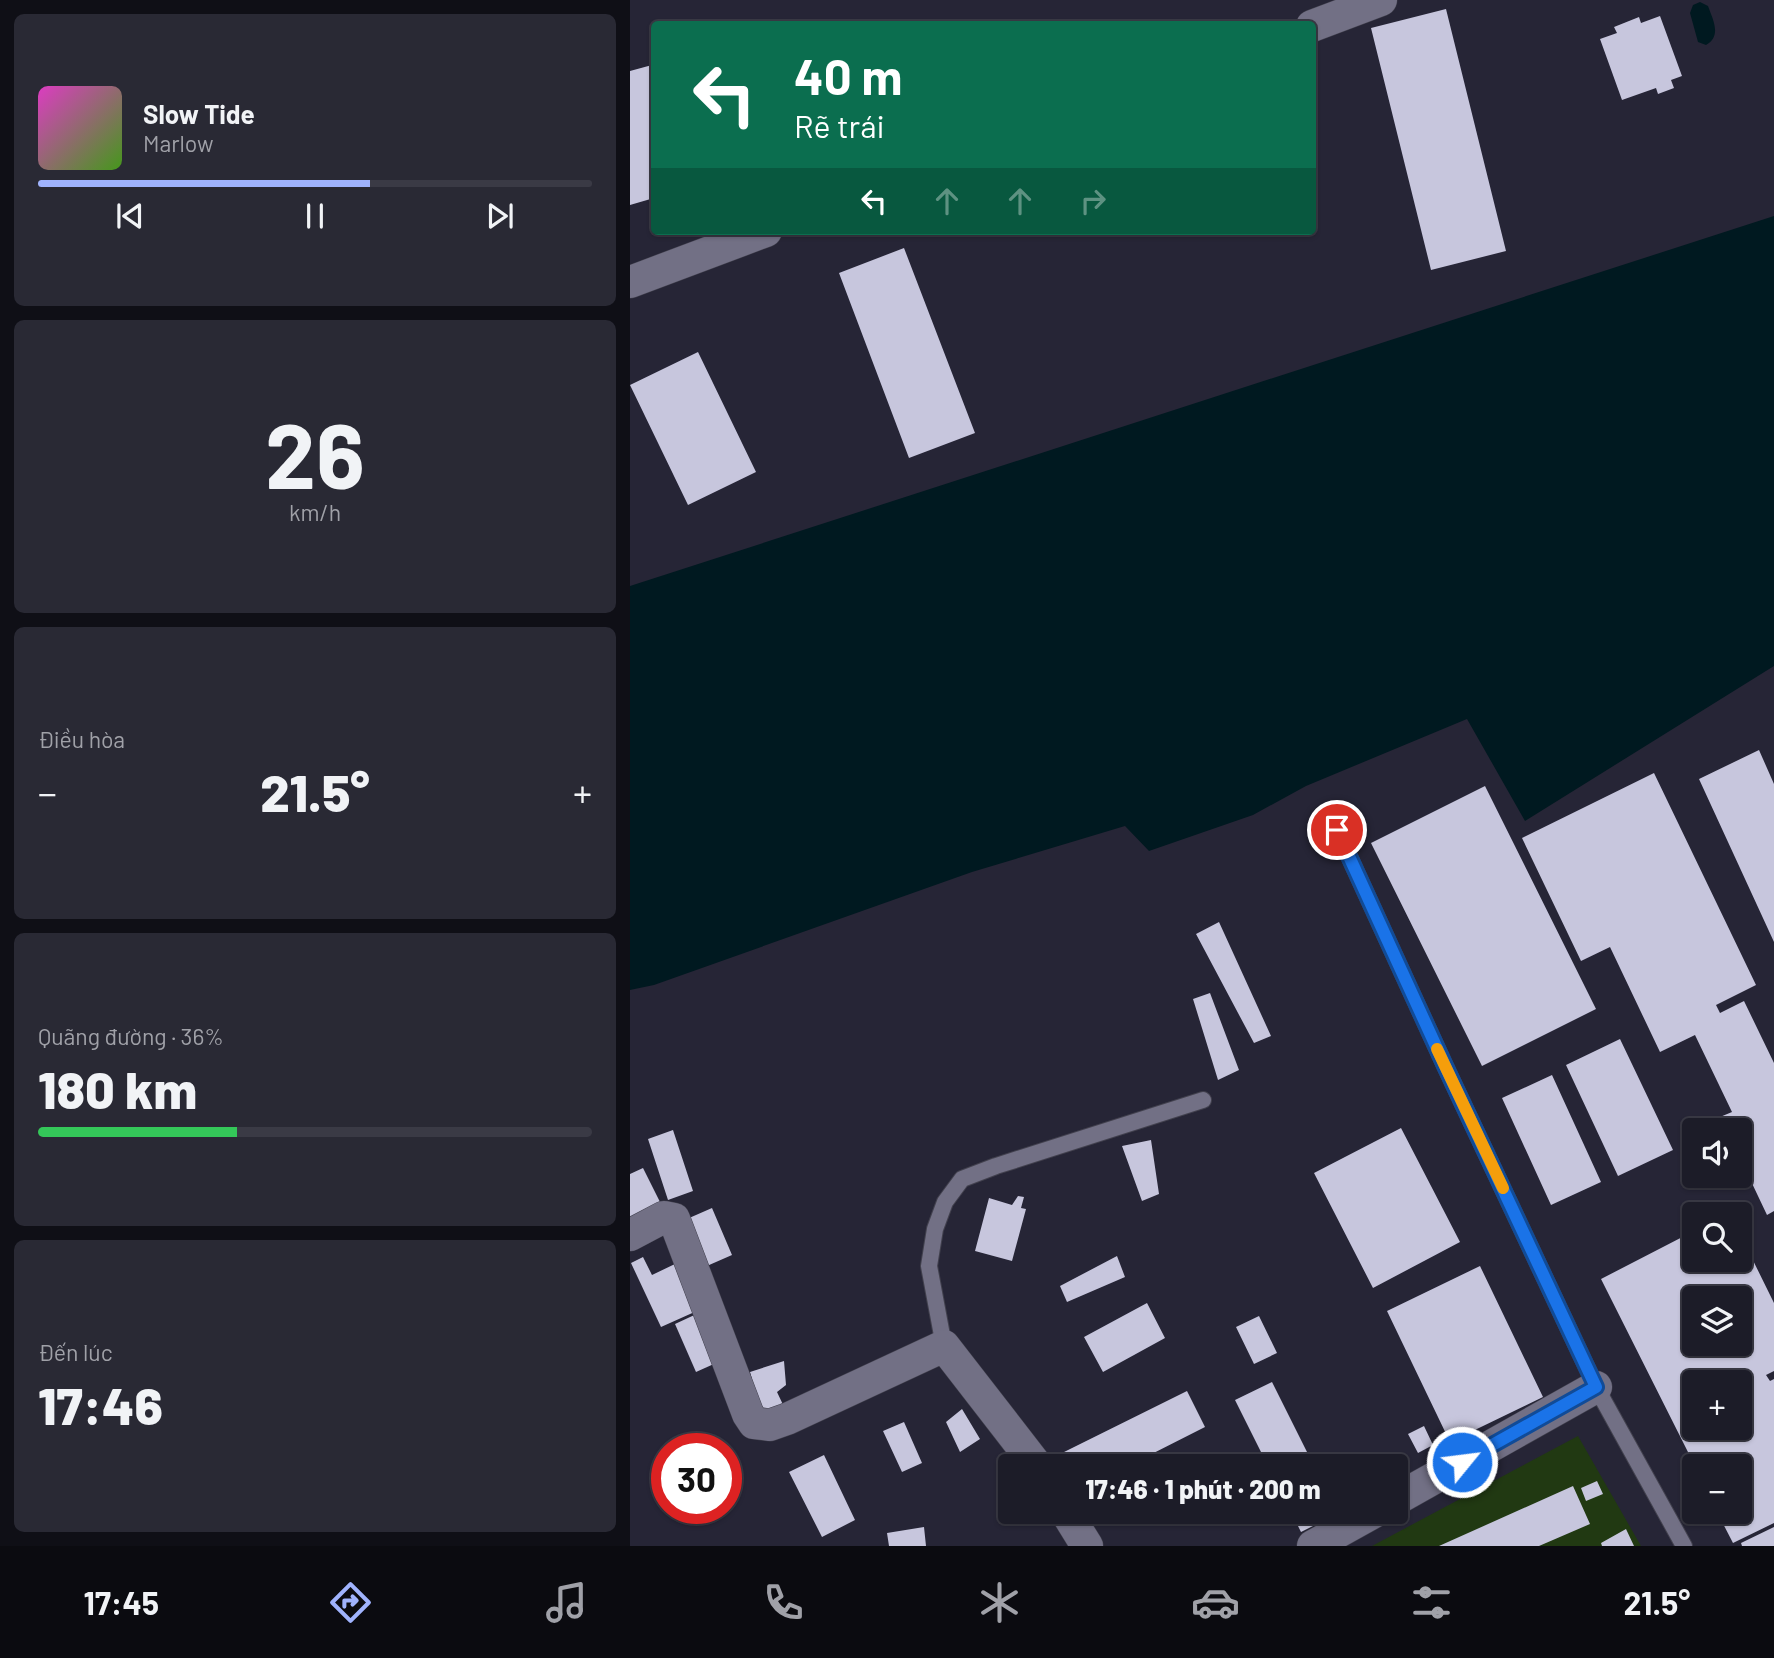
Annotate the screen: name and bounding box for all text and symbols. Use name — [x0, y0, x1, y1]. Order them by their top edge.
text: 40 m — [794, 46, 902, 105]
icon: left — [679, 49, 770, 140]
text: Slow Tide — [143, 98, 255, 129]
text: Rẽ trái — [794, 106, 885, 144]
text: Marlow — [143, 129, 214, 157]
icon: left — [855, 182, 893, 220]
icon: ahead — [928, 182, 966, 220]
icon: ahead — [1001, 182, 1039, 220]
icon: right — [1074, 182, 1112, 220]
icon: previous — [111, 197, 149, 235]
icon: pause — [296, 197, 334, 235]
icon: next — [481, 197, 519, 235]
text: 26 — [265, 398, 365, 507]
text: km/h — [289, 498, 341, 526]
text: Điều hòa — [38, 725, 125, 753]
text: 21.5° — [260, 760, 370, 822]
text: − — [38, 769, 57, 815]
text: + — [573, 769, 592, 815]
pin — [1307, 800, 1367, 860]
icon: arrive — [1318, 811, 1356, 849]
text: Quãng đường · 36% — [38, 1022, 224, 1050]
text: 180 km — [38, 1057, 197, 1119]
map controls — [1682, 1118, 1752, 1524]
button: sound — [1682, 1118, 1752, 1188]
button: search — [1682, 1202, 1752, 1272]
button: layers — [1682, 1286, 1752, 1356]
text: Đến lúc — [38, 1338, 113, 1366]
button: + — [1682, 1370, 1752, 1440]
text: 17:46 — [38, 1373, 163, 1435]
position arrow — [1425, 1425, 1499, 1499]
speed limit sign: 30 — [651, 1433, 742, 1524]
button: − — [1682, 1454, 1752, 1524]
text: 17:46 · 1 phút · 200 m — [1085, 1473, 1321, 1504]
icon: directions — [326, 1578, 375, 1627]
icon: music — [542, 1578, 591, 1627]
icon: phone — [759, 1578, 808, 1627]
icon: climate — [975, 1578, 1024, 1627]
icon: car — [1191, 1578, 1240, 1627]
icon: filters — [1407, 1578, 1456, 1627]
text: 17:45 — [84, 1583, 159, 1621]
text: 21.5° — [1623, 1583, 1690, 1621]

